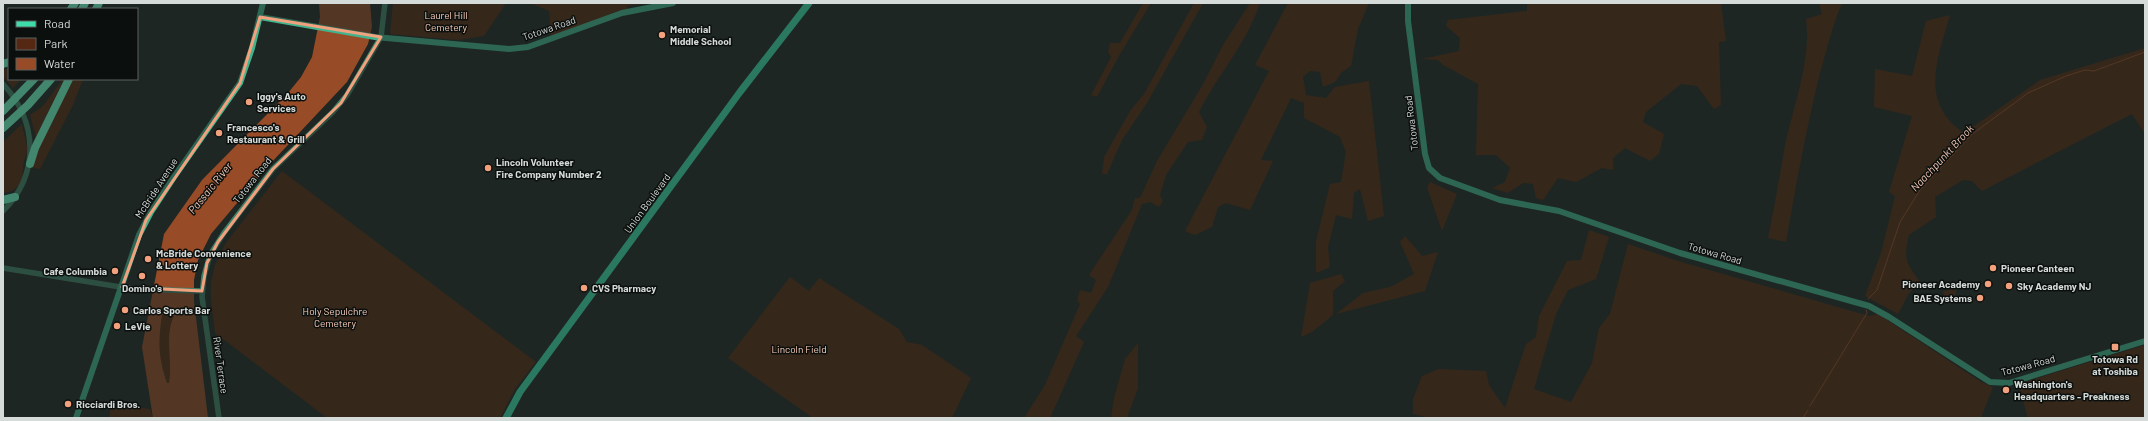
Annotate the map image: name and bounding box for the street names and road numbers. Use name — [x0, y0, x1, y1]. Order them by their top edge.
street label: Totowa Road — [521, 13, 577, 43]
street label: Totowa Road — [1402, 95, 1420, 151]
street label: Totowa Road — [230, 154, 274, 206]
street label: McBride Avenue — [132, 156, 180, 220]
street label: Union Boulevard — [621, 171, 673, 235]
street label: Totowa Road — [1687, 240, 1743, 266]
street label: River Terrace — [211, 336, 231, 394]
street label: Totowa Road — [2000, 352, 2056, 378]

